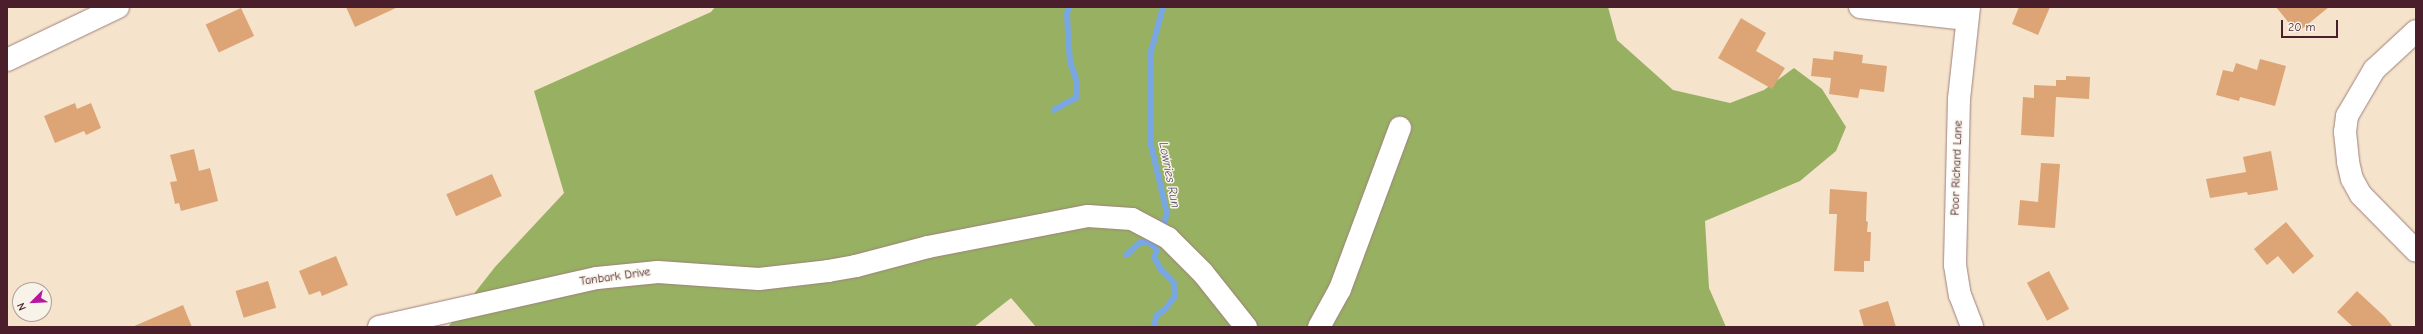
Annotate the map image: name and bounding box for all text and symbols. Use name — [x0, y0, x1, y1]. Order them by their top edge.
scale bar — [2283, 12, 2340, 38]
text: 20 m — [2288, 20, 2316, 34]
street label: Poor Richard Lane — [1948, 120, 1966, 216]
water label: Lowries Run — [1155, 141, 1183, 209]
street label: Tanbark Drive — [579, 265, 651, 289]
north arrow — [12, 282, 52, 322]
text: N — [14, 301, 29, 313]

